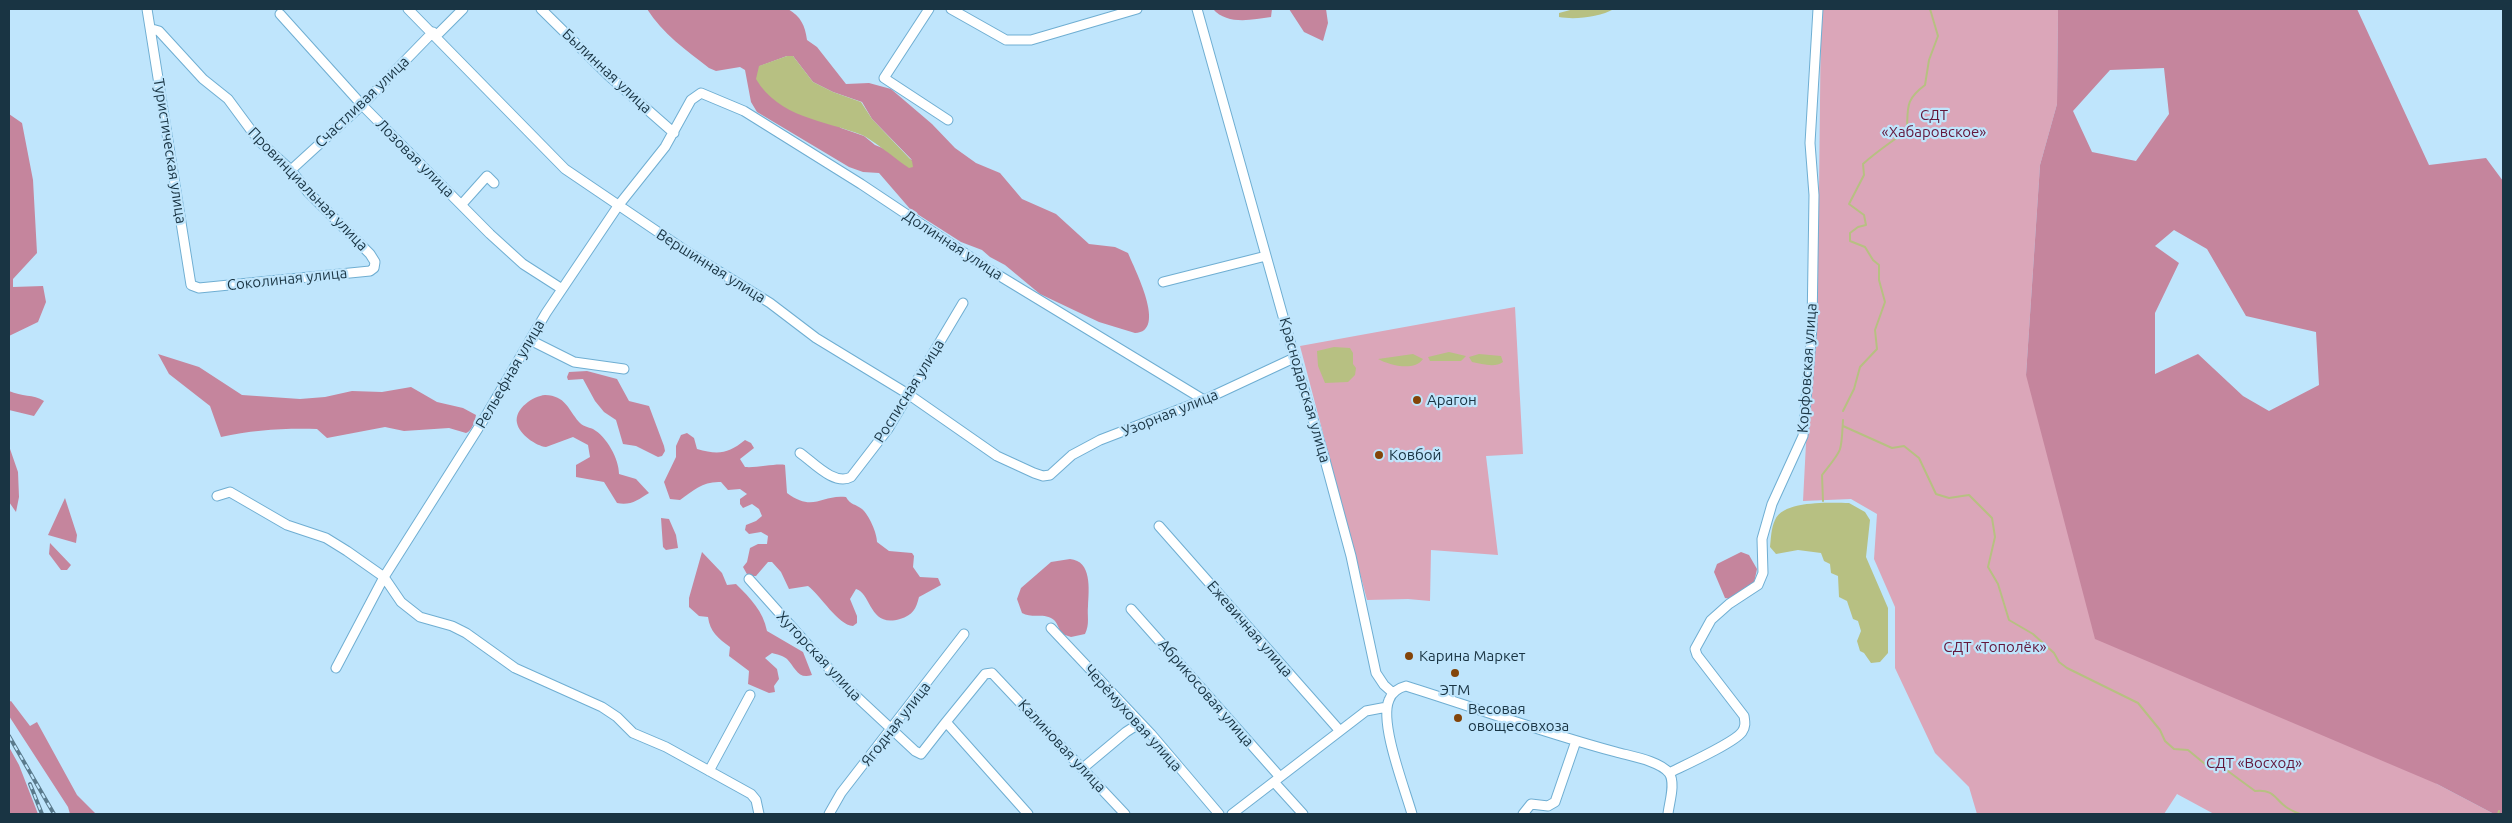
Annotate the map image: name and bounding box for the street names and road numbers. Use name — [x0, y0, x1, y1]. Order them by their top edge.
street label: Былинная улица — [559, 25, 655, 117]
street label: Счастливая улица — [311, 52, 413, 152]
street label: Туристическая улица — [150, 77, 190, 225]
street label: Лозовая улица — [372, 115, 458, 201]
street label: Провинциальная улица — [244, 124, 372, 254]
street label: Долинная улица — [900, 206, 1006, 284]
street label: Вершинная улица — [653, 225, 769, 307]
street label: Соколиная улица — [226, 264, 348, 294]
street label: Корфовская улица — [1793, 303, 1821, 433]
street label: Краснодарская улица — [1276, 315, 1334, 465]
street label: Рельефная улица — [472, 317, 548, 431]
street label: Росписная улица — [870, 336, 948, 446]
street label: Узорная улица — [1119, 386, 1221, 440]
street label: Ежевичная улица — [1203, 577, 1297, 681]
street label: Хуторская улица — [773, 607, 865, 705]
street label: Абрикосовая улица — [1154, 636, 1258, 750]
street label: Черёмуховая улица — [1080, 661, 1186, 775]
street label: Ягодная улица — [858, 678, 934, 770]
street label: Калиновая улица — [1014, 696, 1110, 796]

